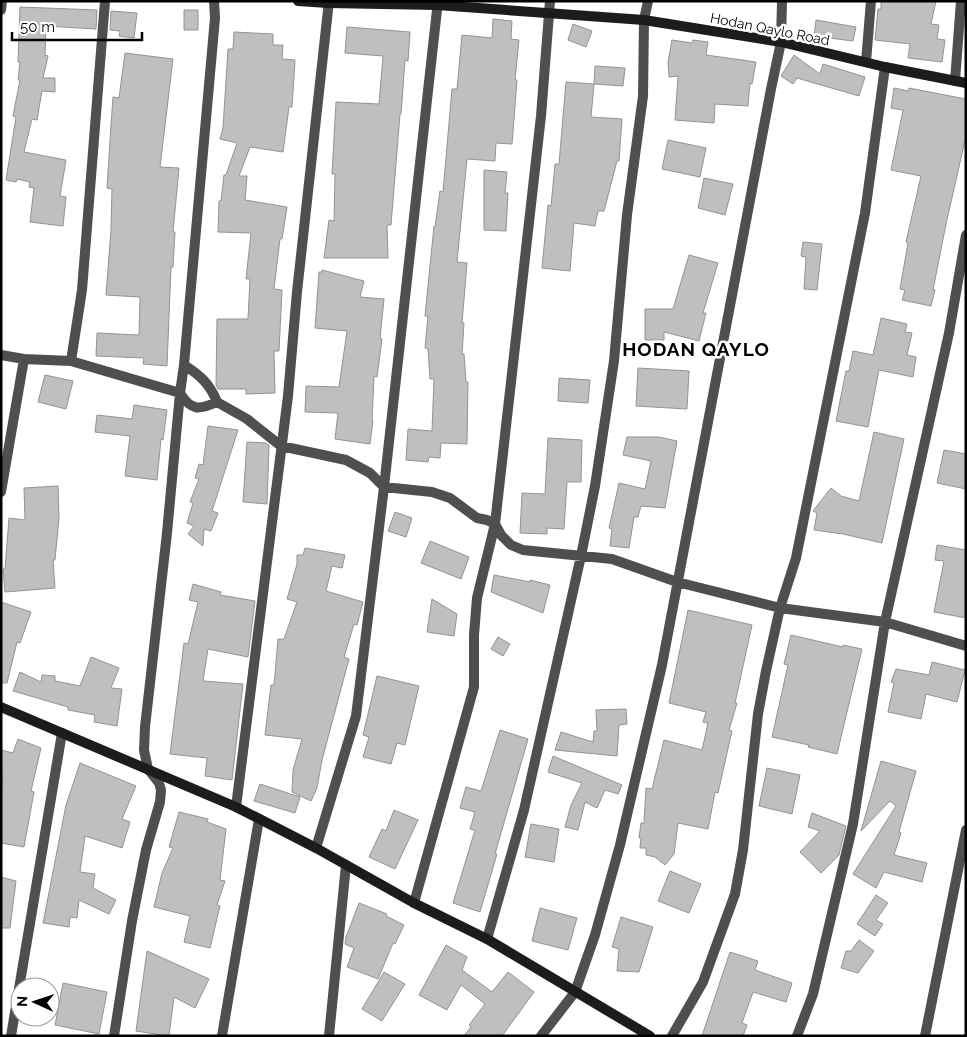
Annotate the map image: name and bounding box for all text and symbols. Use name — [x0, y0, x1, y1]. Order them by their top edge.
scale bar — [12, 10, 142, 42]
street label: Hodan Qaylo Road — [709, 10, 831, 48]
text: 50 m — [20, 18, 55, 36]
district label: HODAN QAYLO — [622, 338, 770, 360]
north arrow — [10, 977, 60, 1027]
text: N — [14, 996, 30, 1007]

